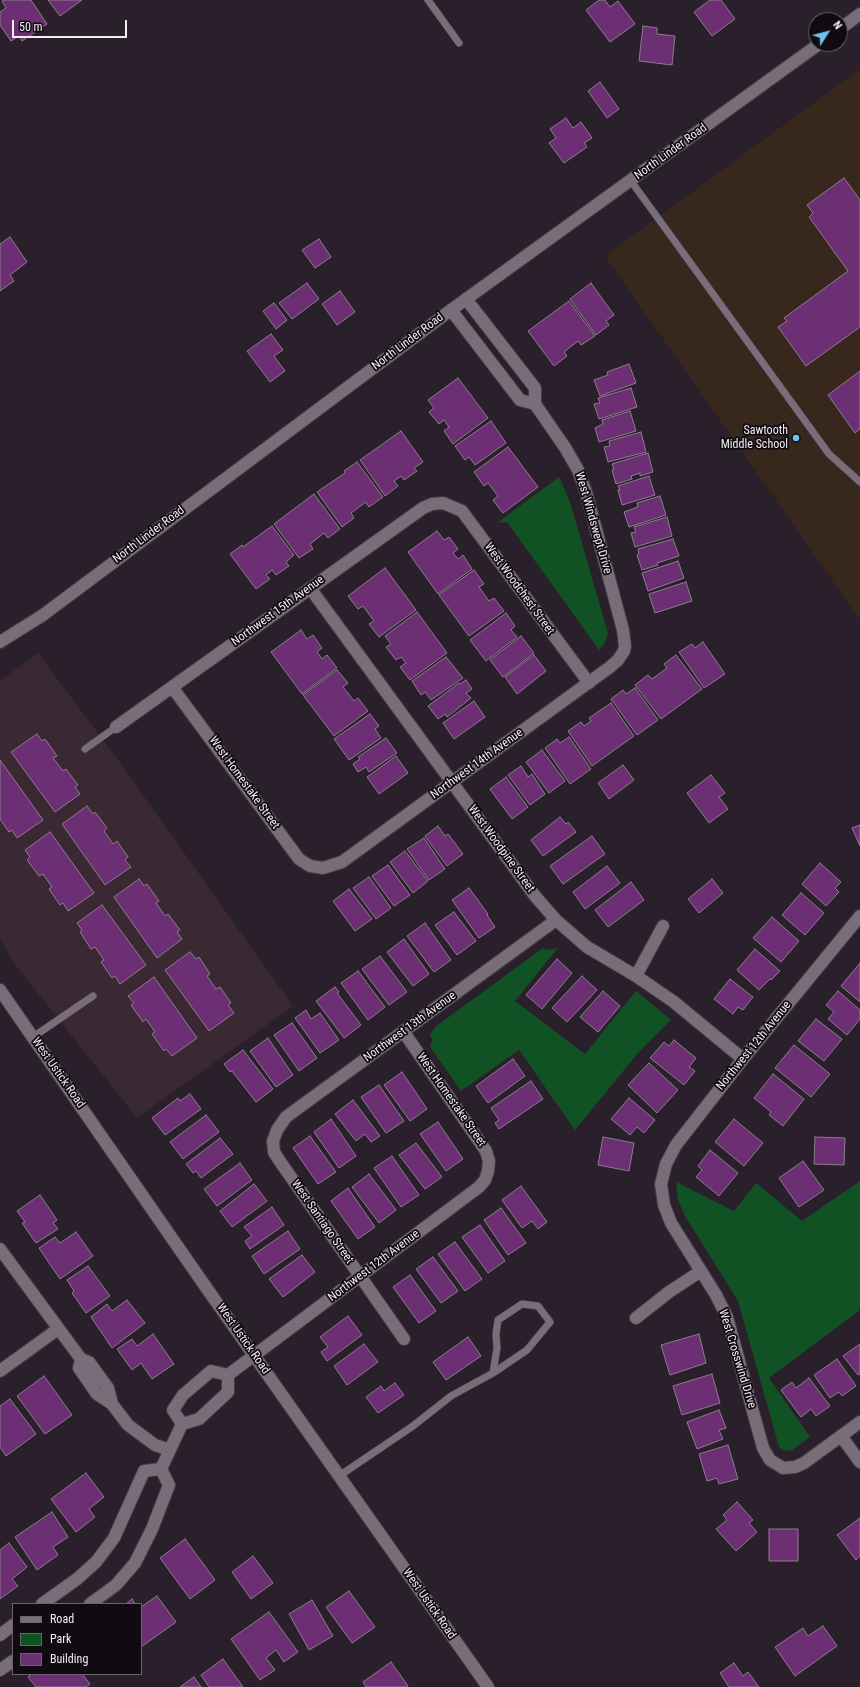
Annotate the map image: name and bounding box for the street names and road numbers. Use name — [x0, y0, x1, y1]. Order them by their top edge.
street label: North Linder Road — [632, 121, 710, 183]
street label: North Linder Road — [369, 310, 447, 374]
street label: West Windswept Drive — [572, 471, 614, 575]
street label: North Linder Road — [110, 503, 188, 567]
street label: West Woodchest Street — [481, 540, 557, 638]
street label: Northwest 15th Avenue — [229, 573, 327, 649]
street label: Northwest 14th Avenue — [428, 726, 526, 802]
street label: West Homestake Street — [206, 734, 282, 832]
street label: West Woodpine Street — [465, 803, 537, 895]
street label: Northwest 13th Avenue — [361, 989, 459, 1065]
street label: Northwest 12th Avenue — [714, 999, 794, 1093]
street label: West Ustick Road — [28, 1035, 88, 1111]
street label: West Homestake Street — [413, 1050, 489, 1150]
street label: West Santiago Street — [288, 1177, 356, 1267]
street label: Northwest 12th Avenue — [326, 1227, 422, 1305]
street label: West Ustick Road — [213, 1301, 273, 1377]
street label: West Crosswind Drive — [715, 1308, 759, 1410]
street label: West Ustick Road — [399, 1566, 459, 1642]

